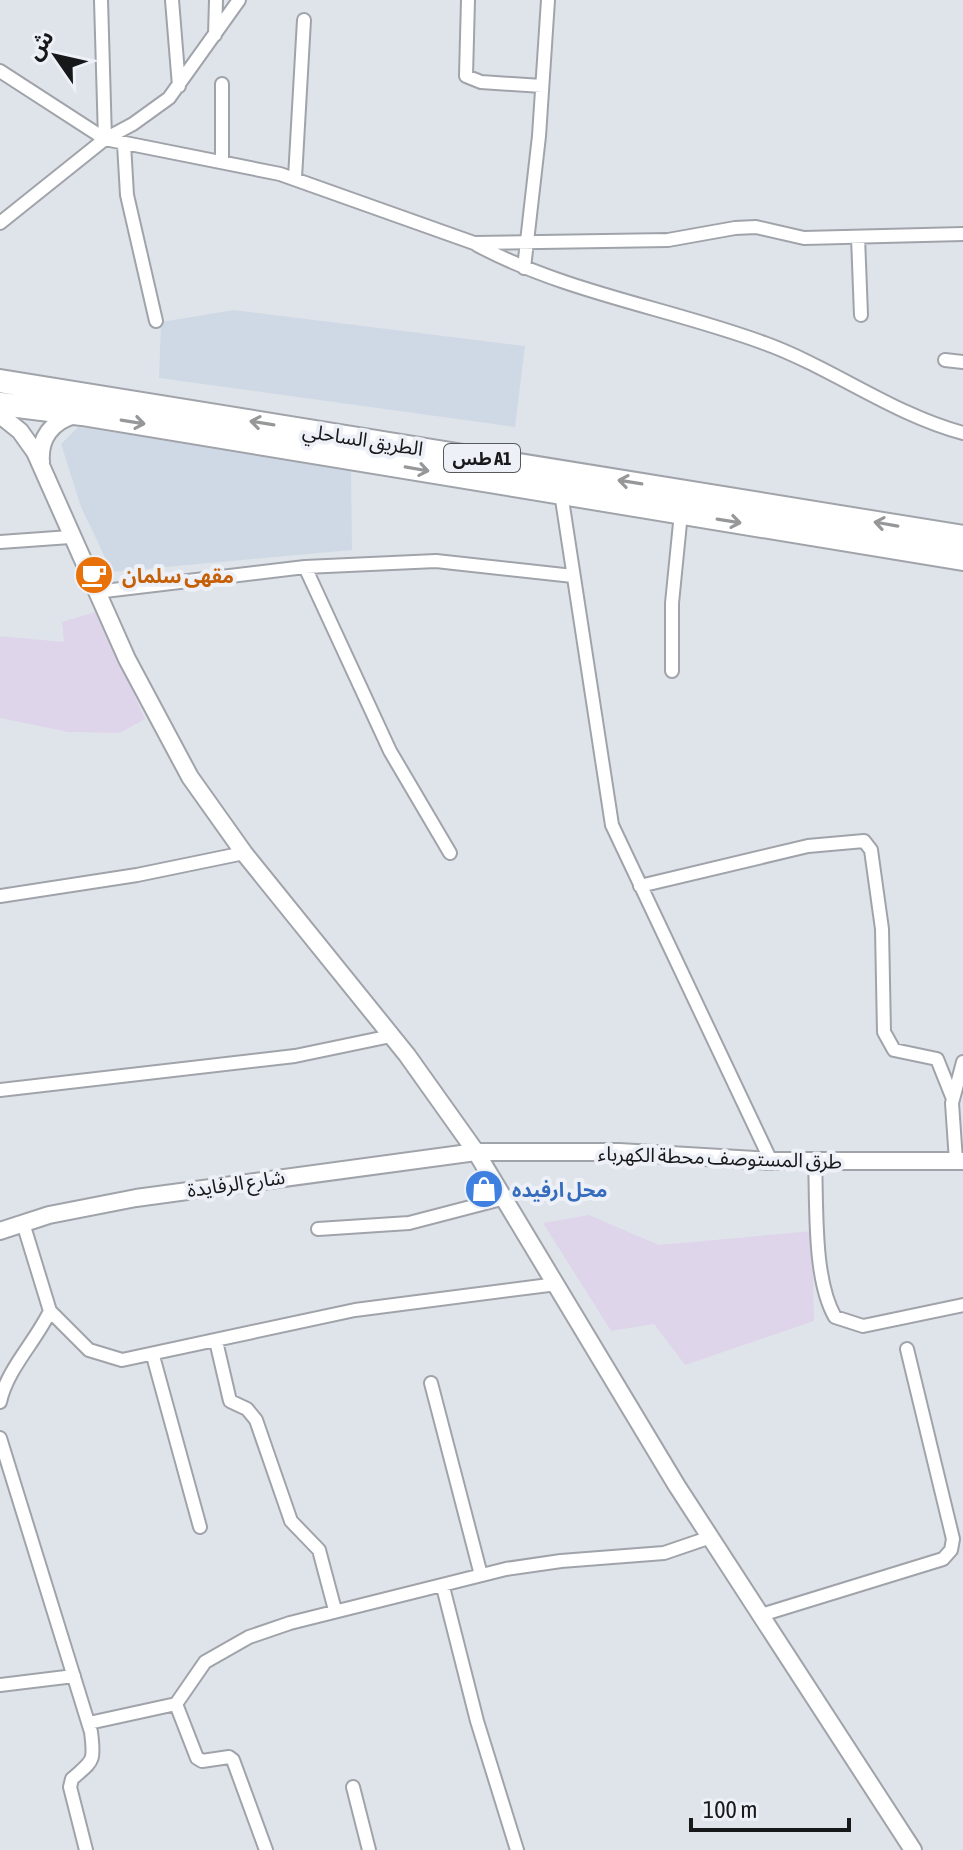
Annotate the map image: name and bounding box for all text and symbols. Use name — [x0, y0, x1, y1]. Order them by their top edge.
north arrow — [16, 16, 96, 96]
text: ش — [20, 25, 59, 65]
one-way arrow — [250, 415, 275, 430]
one-way arrow — [120, 416, 145, 431]
street label: الطريق الساحلي — [300, 418, 425, 464]
road number: طس A1 — [444, 444, 520, 472]
one-way arrow — [404, 462, 429, 477]
one-way arrow — [617, 474, 643, 489]
one-way arrow — [715, 514, 741, 529]
one-way arrow — [874, 516, 899, 531]
cafe icon: مقهى سلمان — [73, 554, 115, 596]
place label: مقهى سلمان — [122, 564, 234, 588]
street label: طرق المستوصف محطة الكهرباء — [598, 1141, 842, 1174]
street label: شارع الرفايدة — [186, 1165, 287, 1205]
shop icon: محل ارفيده — [463, 1168, 505, 1210]
place label: محل ارفيده — [512, 1178, 607, 1202]
scale bar — [691, 1782, 849, 1832]
text: 100 m — [703, 1796, 757, 1823]

